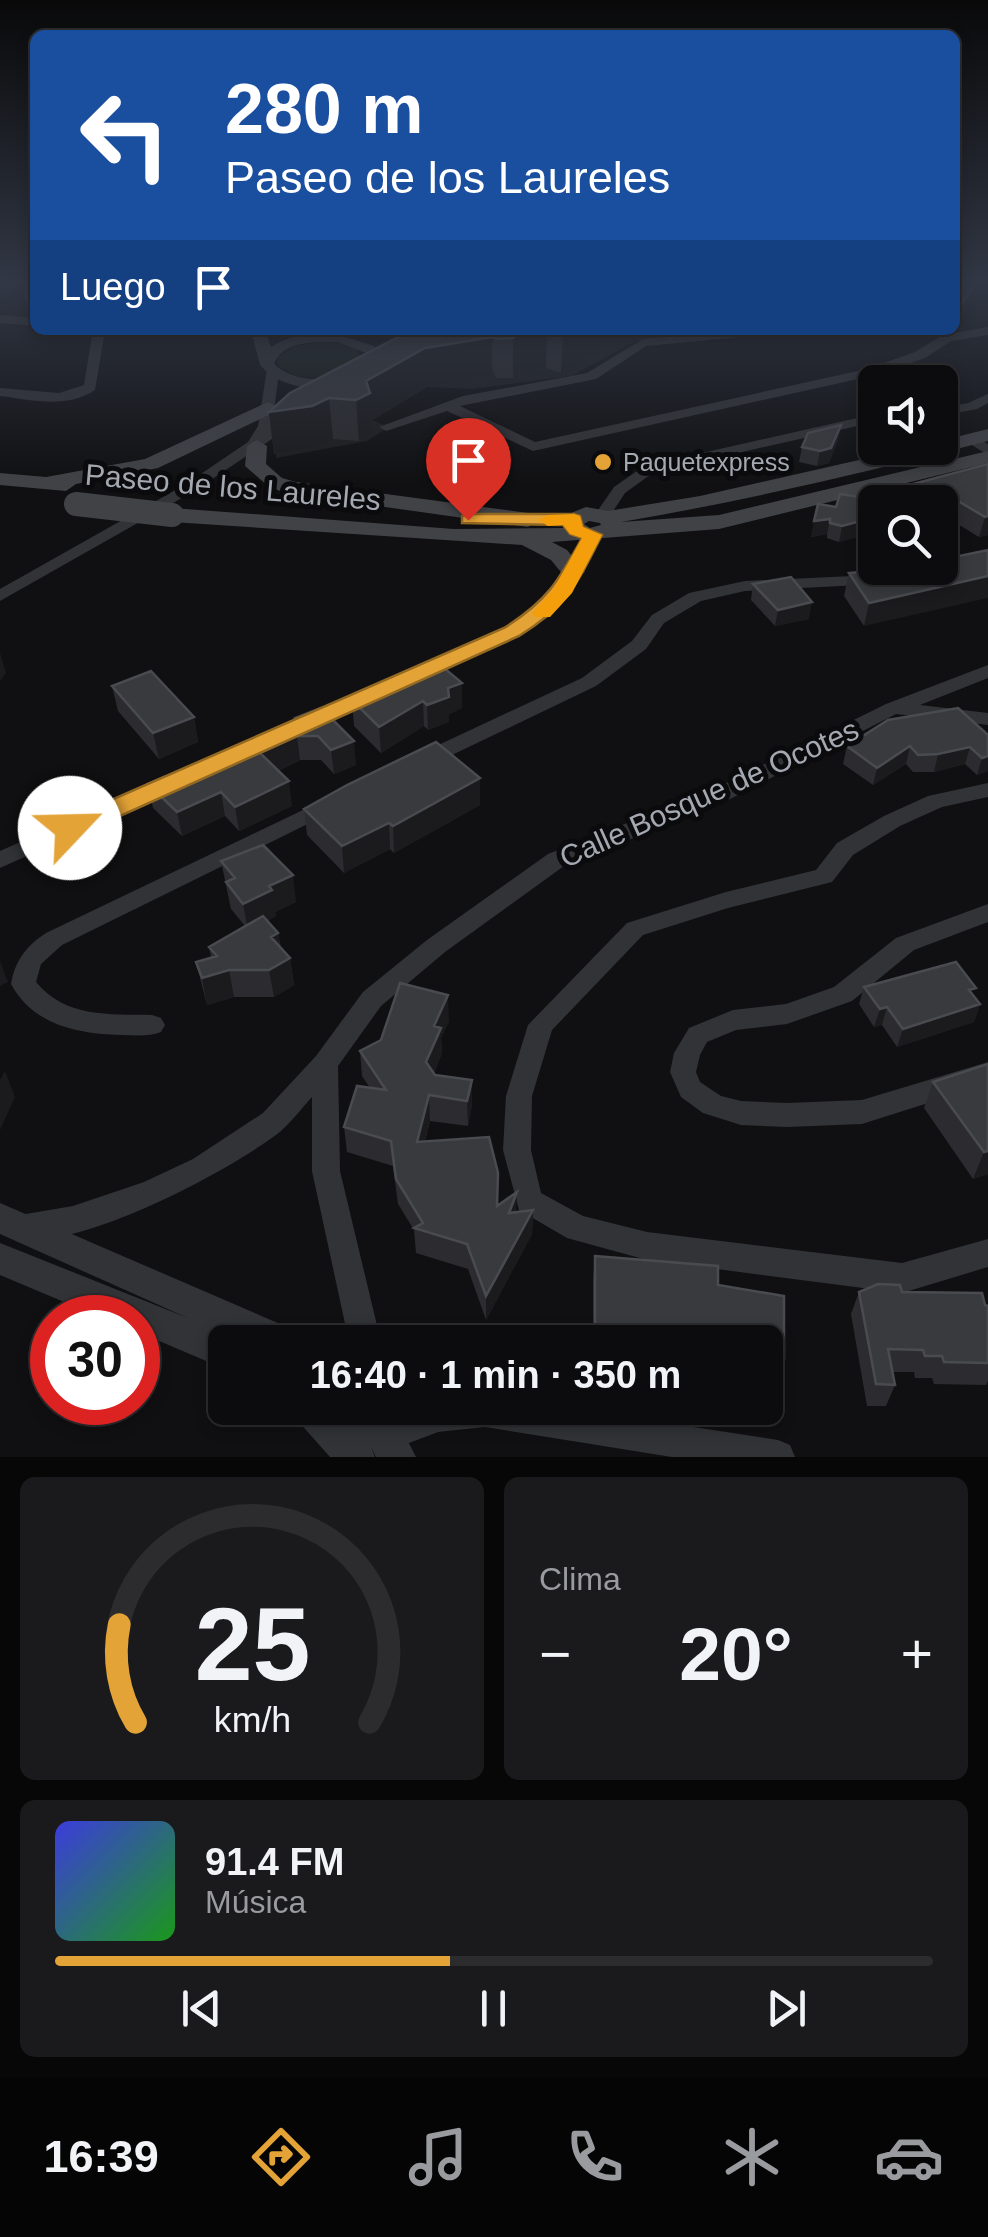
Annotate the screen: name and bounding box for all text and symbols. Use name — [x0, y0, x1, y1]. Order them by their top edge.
icon: left — [60, 70, 190, 200]
text: 280 m — [225, 70, 423, 148]
text: Paseo de los Laureles — [225, 152, 670, 203]
icon: arrive — [186, 260, 241, 315]
text: Luego — [60, 266, 166, 308]
map controls — [858, 365, 958, 585]
button: sound — [858, 365, 958, 465]
pin — [426, 418, 511, 521]
icon: arrive — [441, 433, 496, 488]
place label: Paquetexpress — [623, 448, 790, 476]
marker: Paquetexpress — [592, 451, 614, 473]
street label: Paseo de los Laureles — [84, 458, 382, 516]
button: search — [858, 485, 958, 585]
street label: Calle Bosque de Ocotes — [555, 712, 863, 874]
position arrow — [18, 776, 122, 880]
speed limit sign: 30 — [30, 1295, 160, 1425]
text: 16:40 · 1 min · 350 m — [310, 1354, 681, 1396]
text: Clima — [539, 1561, 621, 1597]
text: 25 — [194, 1586, 310, 1702]
text: 20° — [679, 1612, 793, 1696]
text: − — [539, 1623, 571, 1685]
text: + — [901, 1623, 933, 1685]
text: km/h — [213, 1700, 291, 1740]
text: 91.4 FM — [205, 1841, 344, 1883]
text: Música — [205, 1884, 306, 1920]
icon: previous — [174, 1981, 229, 2036]
icon: pause — [466, 1981, 521, 2036]
icon: next — [759, 1981, 814, 2036]
icon: directions — [246, 2122, 316, 2192]
icon: music — [403, 2122, 473, 2192]
icon: phone — [560, 2122, 630, 2192]
icon: climate — [717, 2122, 787, 2192]
icon: car — [874, 2122, 944, 2192]
text: 16:39 — [44, 2131, 159, 2182]

